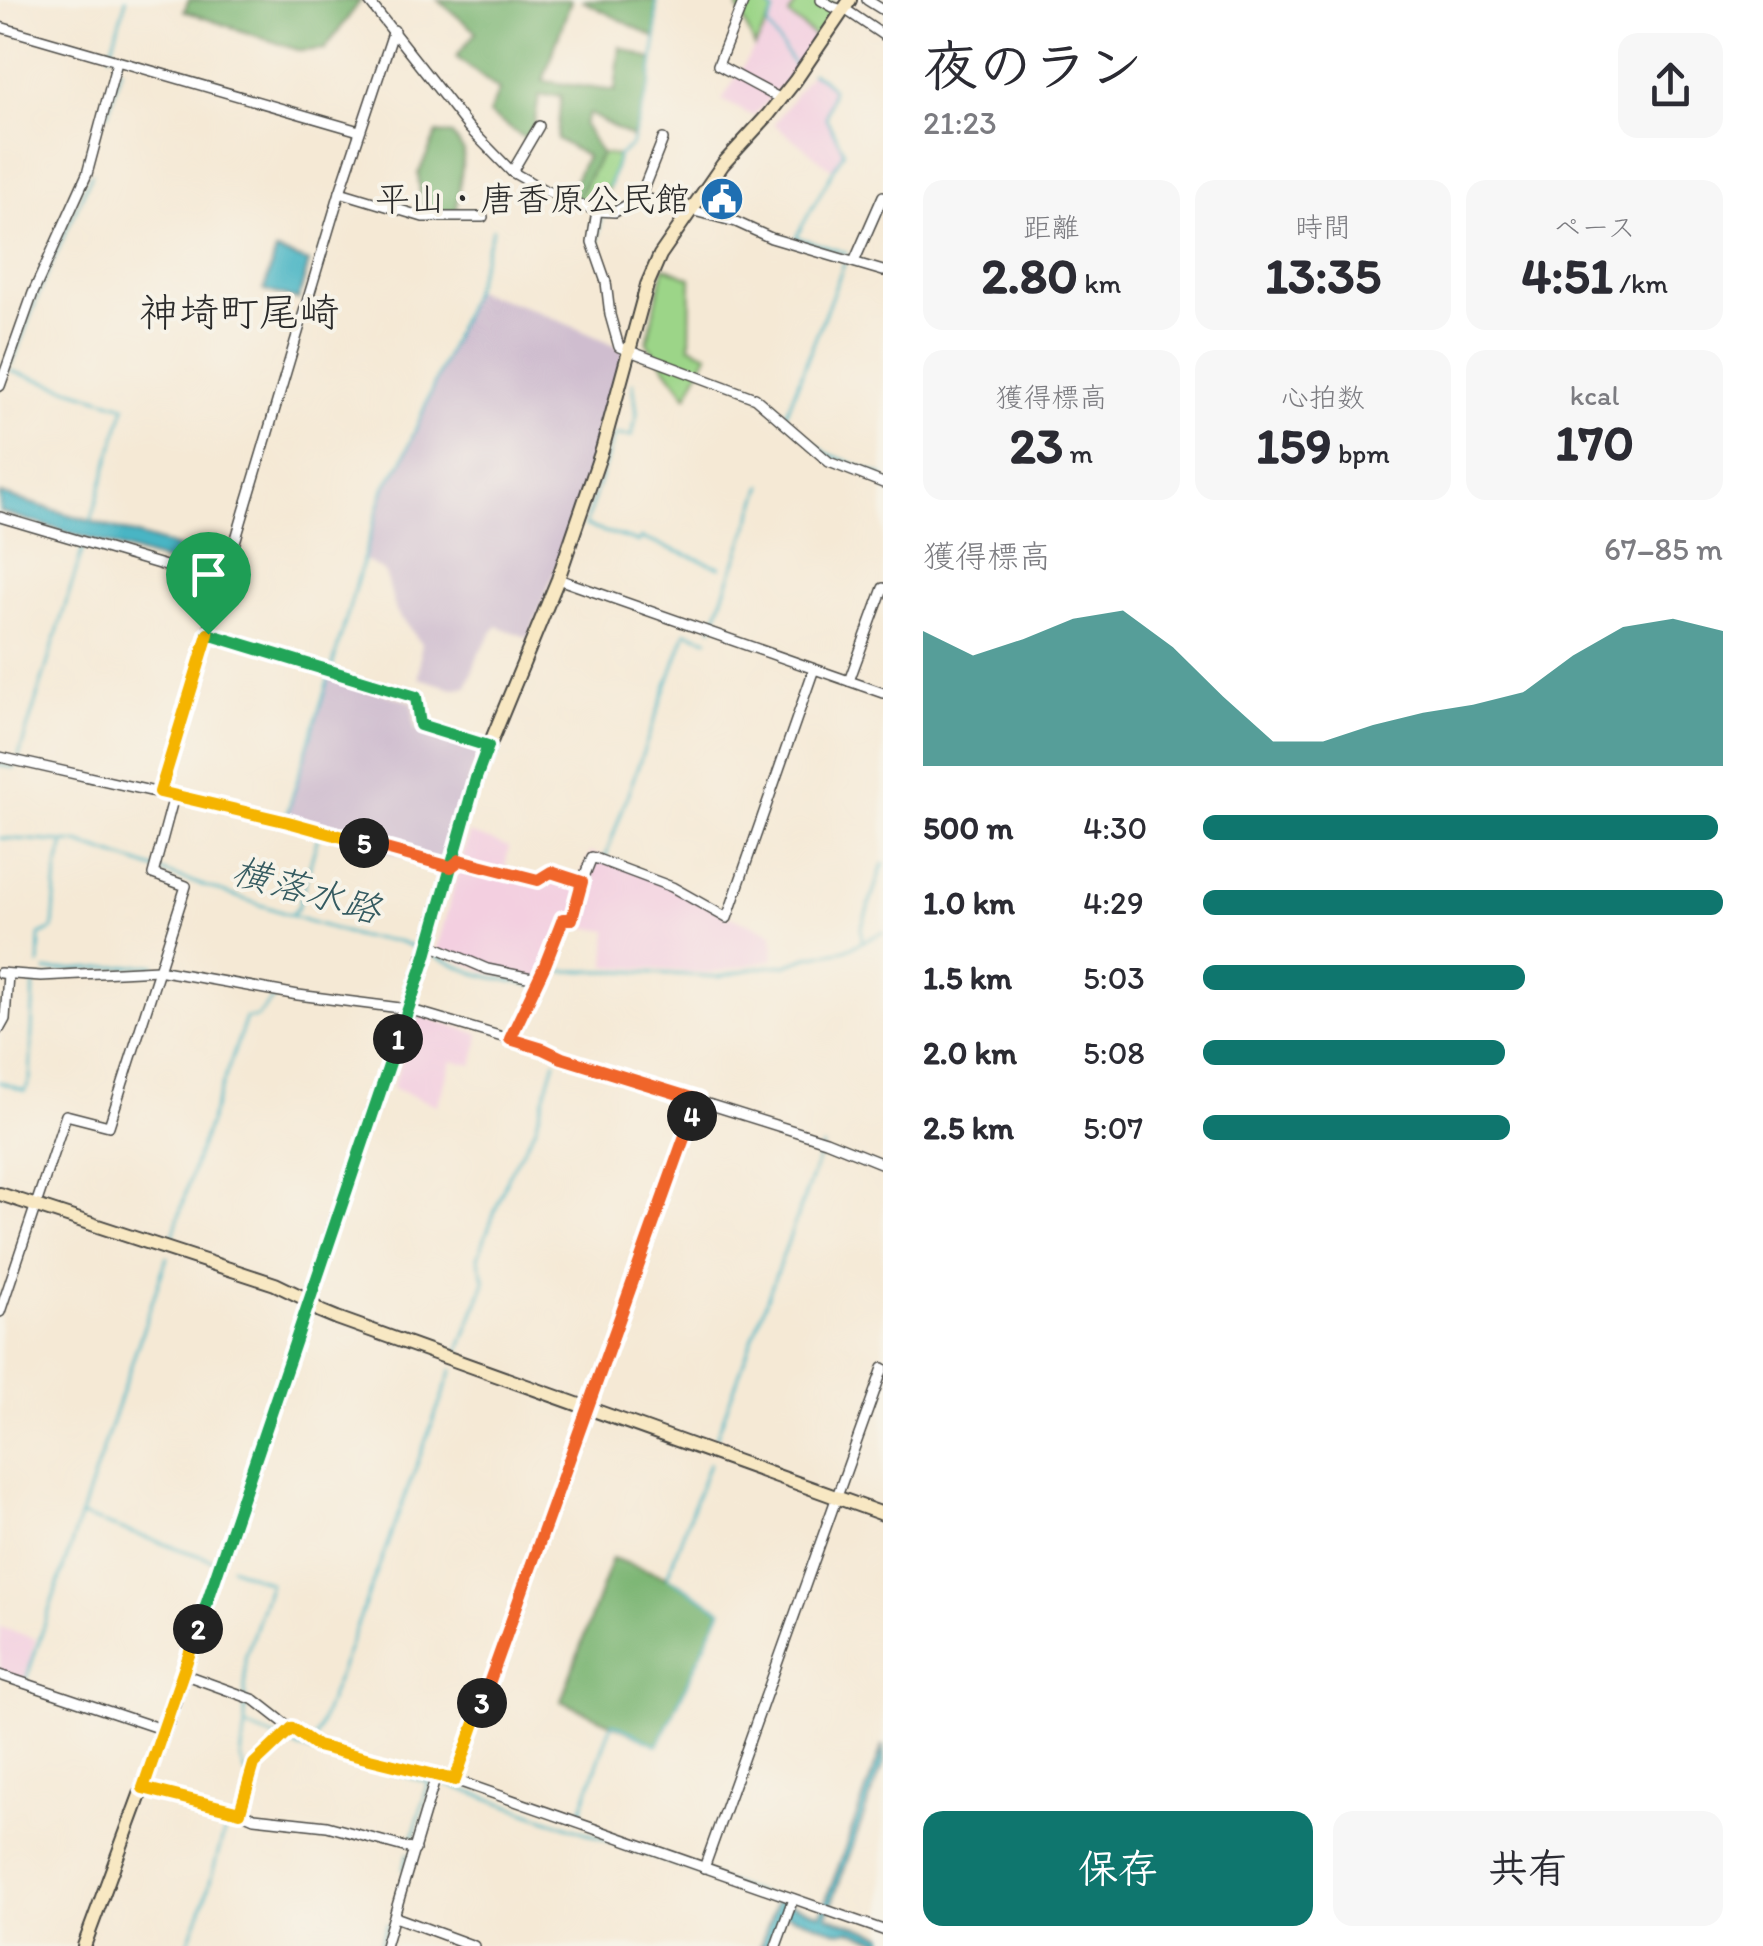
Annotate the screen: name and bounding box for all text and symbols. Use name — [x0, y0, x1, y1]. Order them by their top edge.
text: 夜のラン — [923, 33, 1143, 99]
button: share — [1618, 33, 1723, 138]
text: 21:23 — [923, 104, 997, 142]
public building icon: 平山・唐香原公民館 — [699, 176, 745, 222]
place label: 平山・唐香原公民館 — [375, 178, 690, 220]
text: 距離 — [1023, 210, 1079, 244]
text: 時間 — [1295, 210, 1351, 244]
text: ペース — [1553, 210, 1636, 244]
text: 2.80 — [981, 245, 1078, 306]
text: 13:35 — [1265, 245, 1381, 306]
text: 4:51 — [1521, 245, 1613, 306]
text: km — [1078, 266, 1121, 300]
text: /km — [1613, 266, 1668, 300]
district label: 神埼町尾崎 — [139, 288, 339, 336]
text: kcal — [1570, 378, 1620, 412]
text: 獲得標高 — [995, 380, 1107, 414]
text: 心拍数 — [1281, 380, 1365, 414]
text: 170 — [1555, 412, 1634, 473]
text: 23 — [1010, 415, 1063, 476]
text: 159 — [1256, 415, 1332, 476]
text: m — [1063, 436, 1093, 470]
text: bpm — [1332, 436, 1390, 470]
text: 67–85 m — [1604, 530, 1723, 568]
pin — [166, 532, 251, 635]
text: 獲得標高 — [923, 537, 1051, 575]
icon: arrive — [181, 547, 236, 602]
text: 500 m — [923, 809, 1013, 847]
text: 4:30 — [1083, 809, 1147, 847]
pin: 5 — [339, 818, 389, 868]
text: 5 — [357, 826, 371, 860]
water label: 横落水路 — [228, 847, 388, 934]
text: 1.0 km — [923, 884, 1015, 922]
text: 4:29 — [1083, 884, 1144, 922]
text: 1.5 km — [923, 959, 1012, 997]
text: 5:03 — [1083, 959, 1145, 997]
pin: 1 — [373, 1014, 423, 1064]
text: 1 — [392, 1022, 405, 1056]
text: 2.0 km — [923, 1034, 1017, 1072]
text: 5:08 — [1083, 1034, 1145, 1072]
pin: 4 — [667, 1091, 717, 1141]
text: 4 — [684, 1099, 700, 1133]
text: 2.5 km — [923, 1109, 1014, 1147]
text: 5:07 — [1083, 1109, 1143, 1147]
pin: 2 — [173, 1604, 223, 1654]
text: 2 — [191, 1612, 205, 1646]
pin: 3 — [457, 1678, 507, 1728]
text: 3 — [474, 1686, 490, 1720]
button: 保存 — [923, 1811, 1313, 1926]
button: 共有 — [1333, 1811, 1723, 1926]

